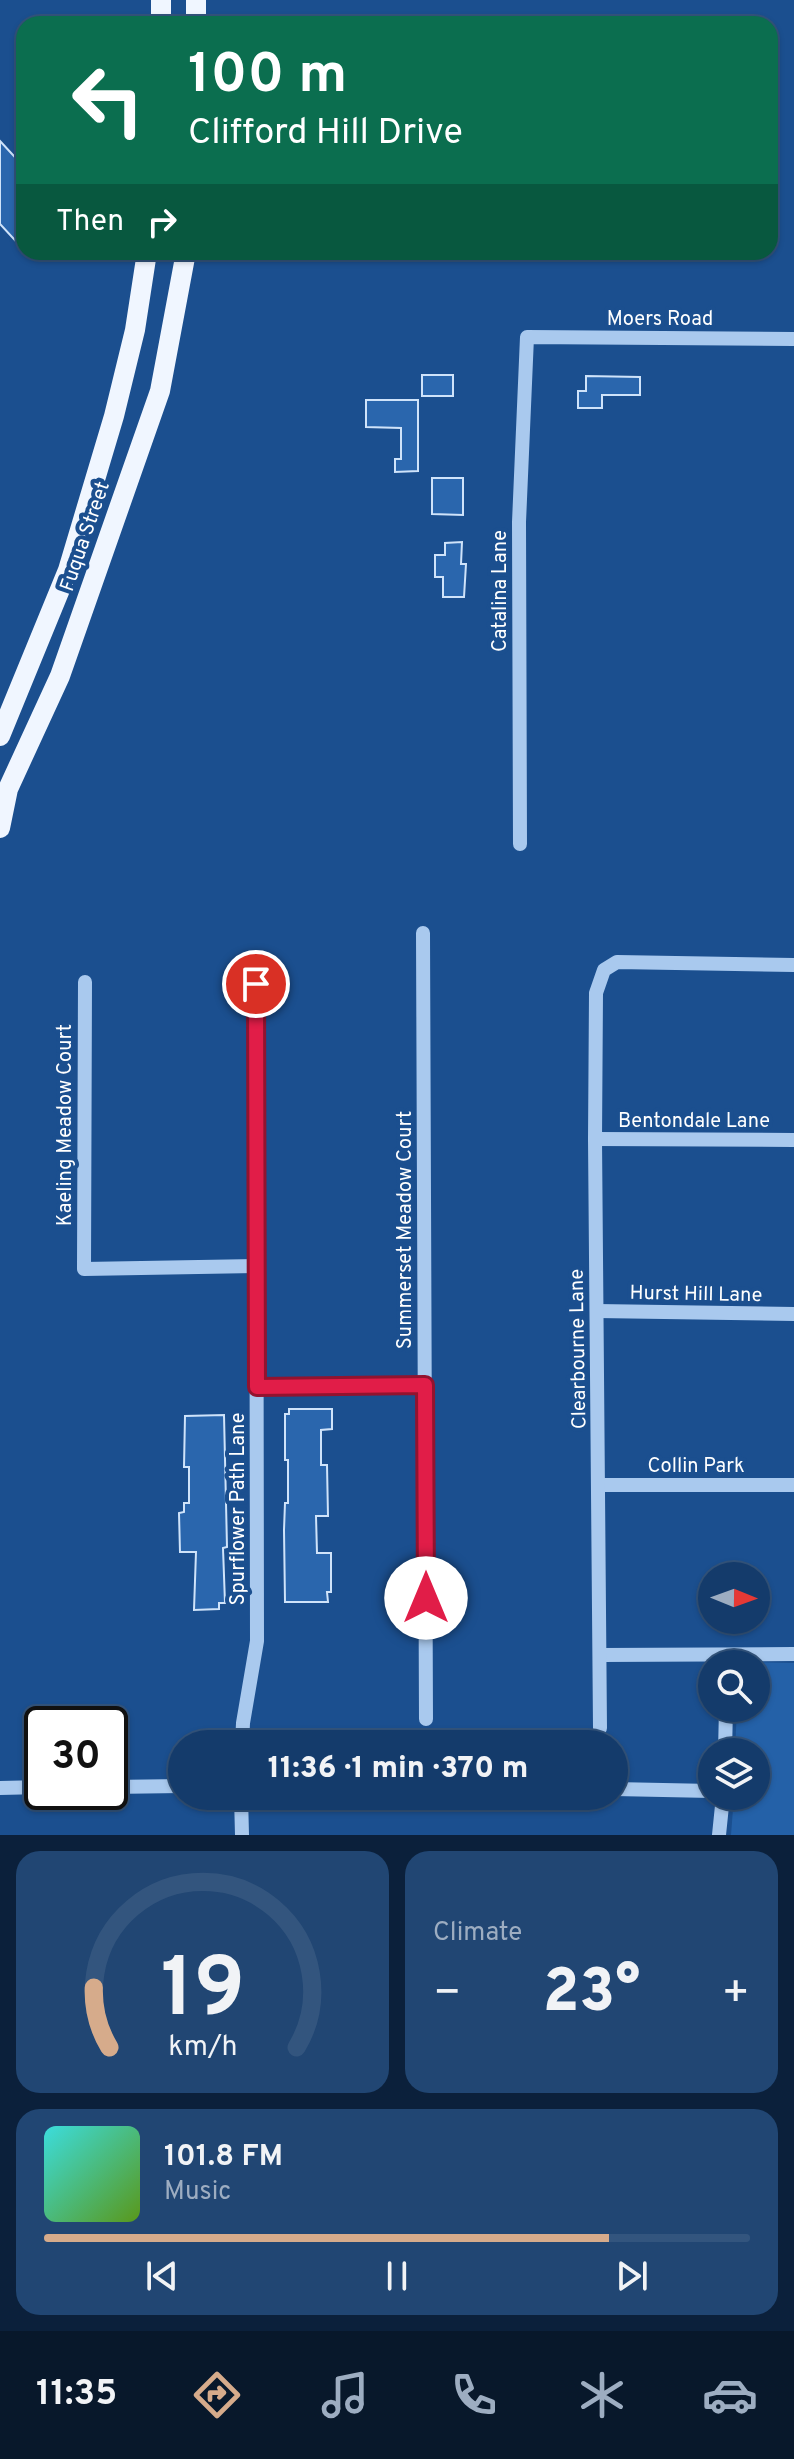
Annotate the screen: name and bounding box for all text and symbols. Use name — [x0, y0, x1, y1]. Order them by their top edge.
text: 100 m — [188, 42, 347, 112]
icon: left — [56, 48, 160, 152]
text: Clifford Hill Drive — [188, 111, 463, 157]
icon: right — [140, 200, 184, 244]
text: Then — [56, 204, 124, 241]
street label: Moers Road — [607, 307, 713, 333]
street label: Fuqua Street — [55, 478, 117, 595]
street label: Catalina Lane — [488, 530, 514, 652]
pin — [222, 950, 290, 1018]
icon: arrive — [234, 962, 278, 1006]
street label: Kaeling Meadow Court — [53, 1024, 79, 1226]
street label: Bentondale Lane — [618, 1109, 770, 1135]
street label: Summerset Meadow Court — [393, 1111, 419, 1349]
street label: Clearbourne Lane — [565, 1269, 593, 1429]
street label: Hurst Hill Lane — [629, 1281, 763, 1309]
street label: Spurflower Path Lane — [226, 1413, 252, 1605]
street label: Collin Park — [648, 1454, 745, 1480]
position arrow — [384, 1556, 468, 1640]
north arrow — [698, 1562, 770, 1634]
map controls — [698, 1562, 770, 1810]
button: search — [698, 1650, 770, 1722]
speed limit sign: 30 — [24, 1706, 128, 1810]
button: layers — [698, 1738, 770, 1810]
text: 11:36 · 1 min · 370 m — [268, 1751, 528, 1788]
text: Climate — [433, 1917, 522, 1950]
text: 19 — [160, 1941, 245, 2046]
text: 23° — [543, 1957, 640, 2033]
text: − — [433, 1967, 461, 2023]
text: + — [722, 1967, 750, 2023]
text: km/h — [168, 2030, 237, 2066]
text: 101.8 FM — [164, 2139, 283, 2176]
text: Music — [164, 2176, 231, 2209]
icon: previous — [140, 2254, 184, 2298]
icon: pause — [375, 2254, 419, 2298]
icon: next — [610, 2254, 654, 2298]
icon: directions — [189, 2367, 245, 2423]
icon: music — [317, 2367, 373, 2423]
icon: phone — [446, 2367, 502, 2423]
icon: climate — [574, 2367, 630, 2423]
icon: car — [702, 2367, 758, 2423]
text: 11:35 — [36, 2372, 117, 2418]

